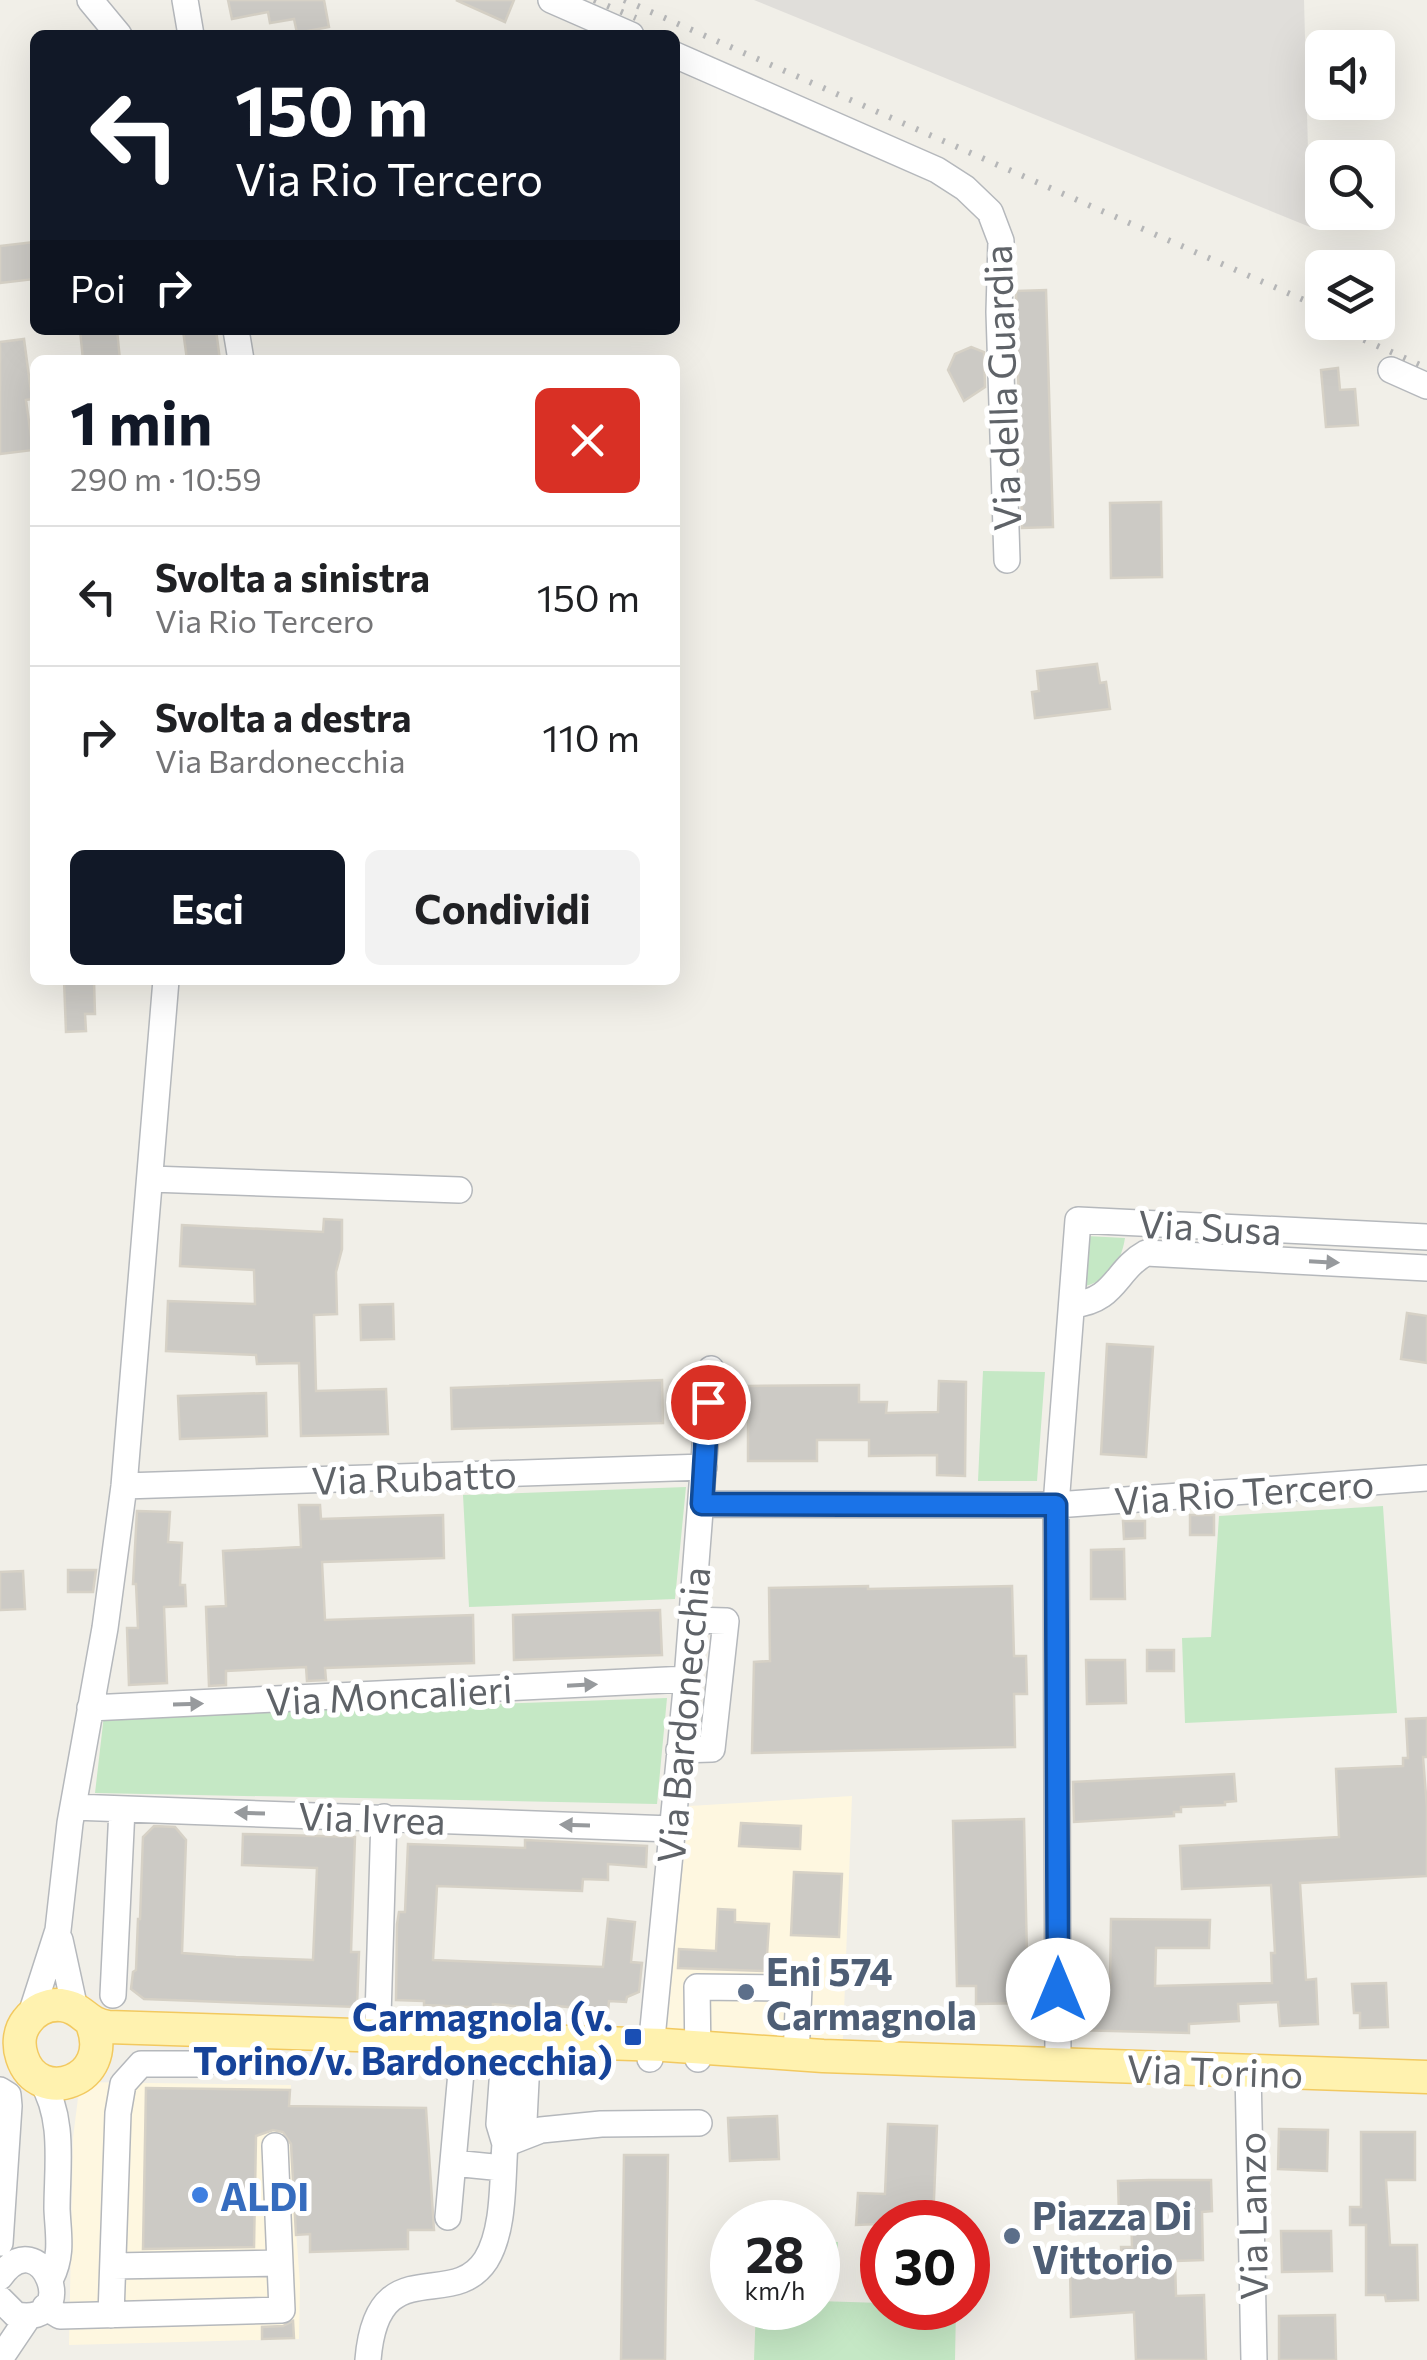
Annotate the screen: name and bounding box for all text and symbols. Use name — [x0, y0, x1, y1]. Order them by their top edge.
map controls — [1305, 30, 1395, 340]
button: sound — [1305, 30, 1395, 120]
text: 150 m — [235, 65, 428, 150]
icon: left — [70, 70, 200, 200]
button: search — [1305, 140, 1395, 230]
text: Via Rio Tercero — [235, 150, 543, 205]
street label: Via della Guardia — [973, 244, 1029, 532]
button: layers — [1305, 250, 1395, 340]
icon: right — [146, 260, 201, 315]
text: Poi — [70, 264, 126, 311]
text: 1 min — [70, 384, 212, 457]
button: close — [535, 388, 640, 493]
text: 290 m · 10:59 — [70, 458, 262, 498]
text: Svolta a sinistra — [155, 553, 430, 600]
icon: left — [70, 569, 125, 624]
text: 150 m — [537, 573, 640, 620]
text: Via Rio Tercero — [155, 600, 374, 640]
text: Svolta a destra — [155, 693, 411, 740]
icon: right — [70, 709, 125, 764]
text: 110 m — [542, 713, 640, 760]
text: Via Bardonecchia — [155, 740, 405, 780]
button: Esci — [70, 850, 345, 965]
button: Condividi — [365, 850, 640, 965]
street label: Via Susa — [1137, 1199, 1283, 1253]
one-way arrow — [1309, 1255, 1341, 1271]
pin — [666, 1360, 751, 1445]
icon: arrive — [681, 1375, 736, 1430]
street label: Via Rubatto — [311, 1449, 517, 1503]
street label: Via Rio Tercero — [1113, 1458, 1375, 1524]
street label: Via Bardonecchia — [646, 1565, 718, 1865]
street label: Via Moncalieri — [265, 1664, 513, 1724]
one-way arrow — [567, 1676, 599, 1692]
one-way arrow — [172, 1695, 204, 1711]
street label: Via Ivrea — [297, 1791, 447, 1843]
one-way arrow — [233, 1804, 265, 1820]
one-way arrow — [558, 1817, 590, 1833]
position arrow — [1006, 1938, 1110, 2042]
place label: Eni 574 Carmagnola — [766, 1947, 977, 2038]
marker: Eni 574 Carmagnola — [735, 1981, 757, 2003]
place label: Carmagnola (v. Torino/v. Bardonecchia) — [193, 1992, 613, 2083]
marker: Carmagnola (v. Torino/v. Bardonecchia) — [622, 2026, 644, 2048]
street label: Via Torino — [1126, 2043, 1304, 2097]
street label: Via Lanzo — [1226, 2132, 1276, 2300]
place label: ALDI — [220, 2172, 309, 2219]
marker: ALDI — [189, 2184, 211, 2206]
place label: Piazza Di Vittorio — [1032, 2191, 1192, 2282]
speed limit sign: 30 — [860, 2200, 990, 2330]
text: 28 — [745, 2222, 805, 2283]
marker: Piazza Di Vittorio — [1001, 2225, 1023, 2247]
text: km/h — [745, 2275, 805, 2305]

